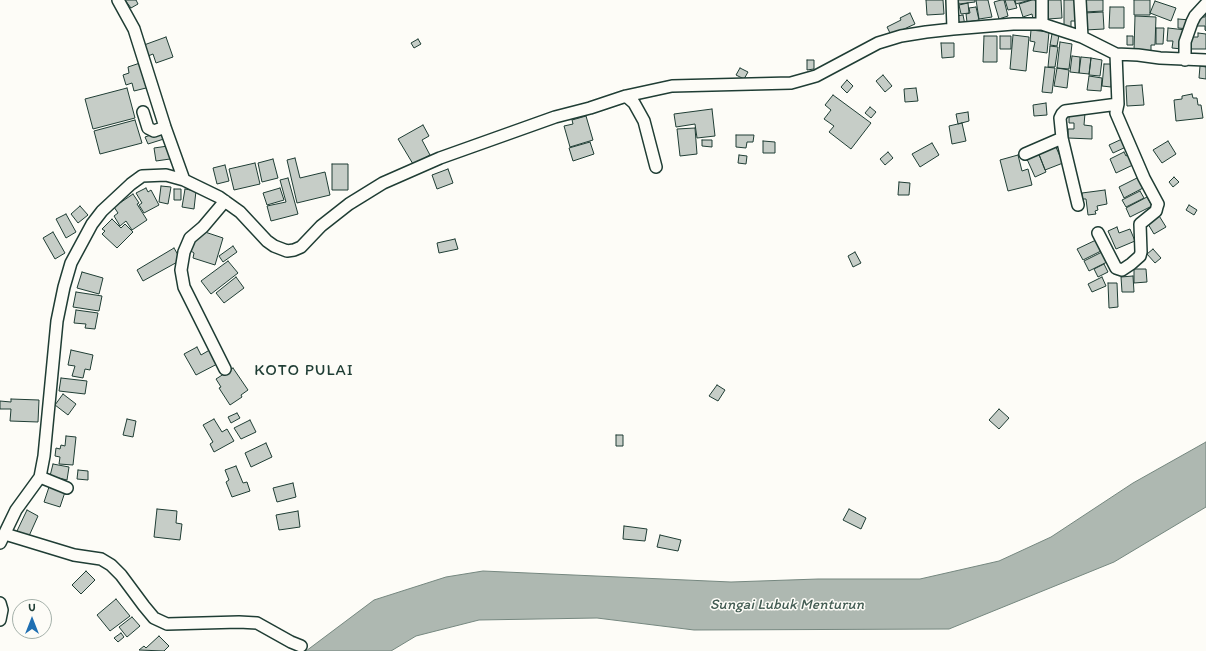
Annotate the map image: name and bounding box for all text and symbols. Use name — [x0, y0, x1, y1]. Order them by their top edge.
district label: KOTO PULAI — [254, 361, 354, 381]
water label: Sungai Lubuk Menturun — [710, 596, 864, 614]
north arrow — [12, 599, 52, 639]
text: U — [28, 601, 36, 614]

